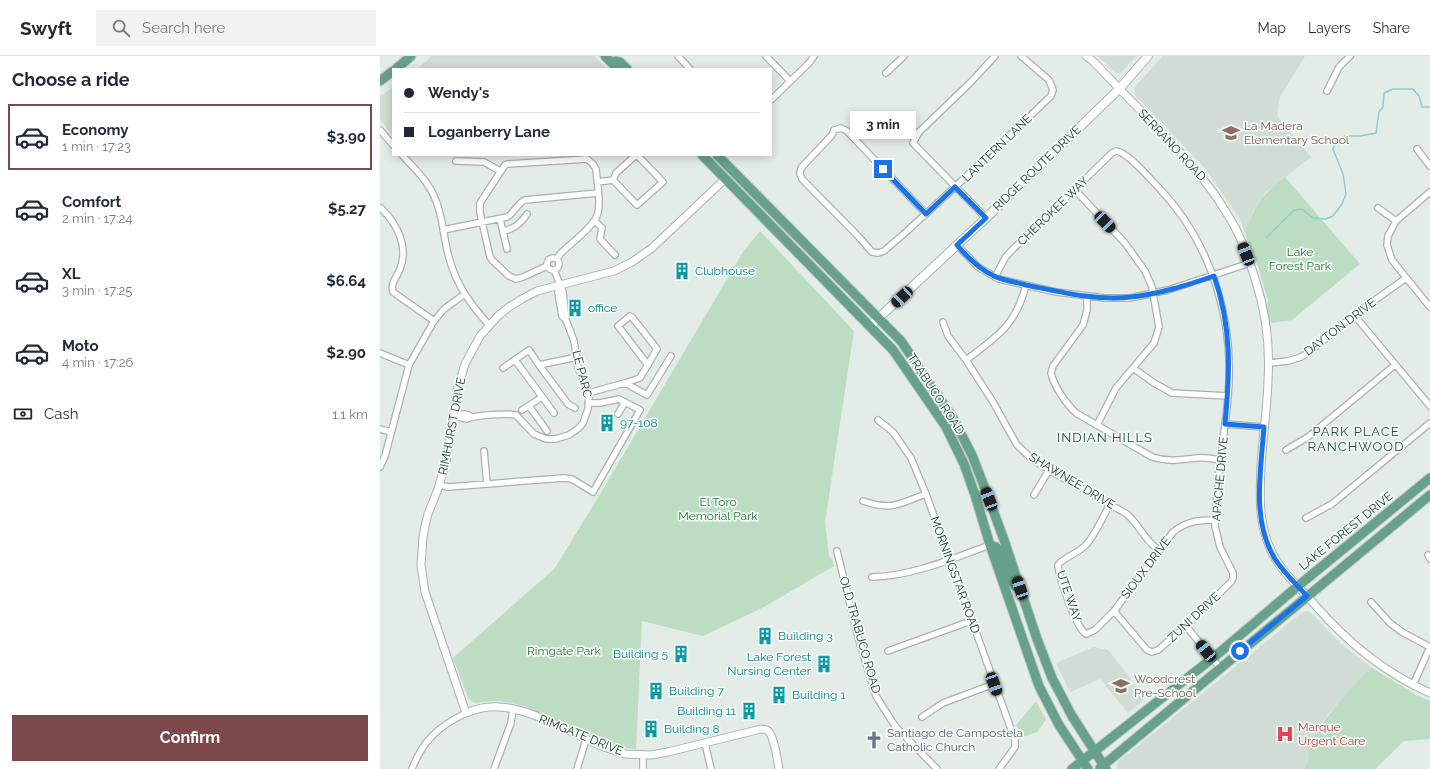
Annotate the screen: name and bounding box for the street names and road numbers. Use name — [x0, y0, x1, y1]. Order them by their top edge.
street label: SERRANO ROAD — [1135, 106, 1209, 184]
street label: LANTERN LANE — [959, 111, 1035, 185]
street label: RIDGE ROUTE DRIVE — [990, 122, 1084, 214]
street label: CHEROKEE WAY — [1015, 174, 1091, 248]
street label: DAYTON DRIVE — [1301, 295, 1379, 359]
street label: LE PARC — [569, 349, 595, 399]
street label: TRABUCO ROAD — [905, 351, 968, 437]
street label: RIMHURST DRIVE — [436, 376, 468, 476]
street label: APACHE DRIVE — [1209, 436, 1231, 522]
street label: SHAWNEE DRIVE — [1026, 450, 1118, 512]
street label: LAKE FOREST DRIVE — [1296, 489, 1396, 573]
street label: MORNINGSTAR ROAD — [927, 515, 983, 636]
street label: SIOUX DRIVE — [1118, 534, 1174, 602]
street label: UTE WAY — [1054, 569, 1084, 624]
street label: OLD TRABUCO ROAD — [837, 575, 884, 695]
street label: ZUNI DRIVE — [1165, 589, 1223, 645]
street label: RIMGATE DRIVE — [537, 712, 625, 758]

